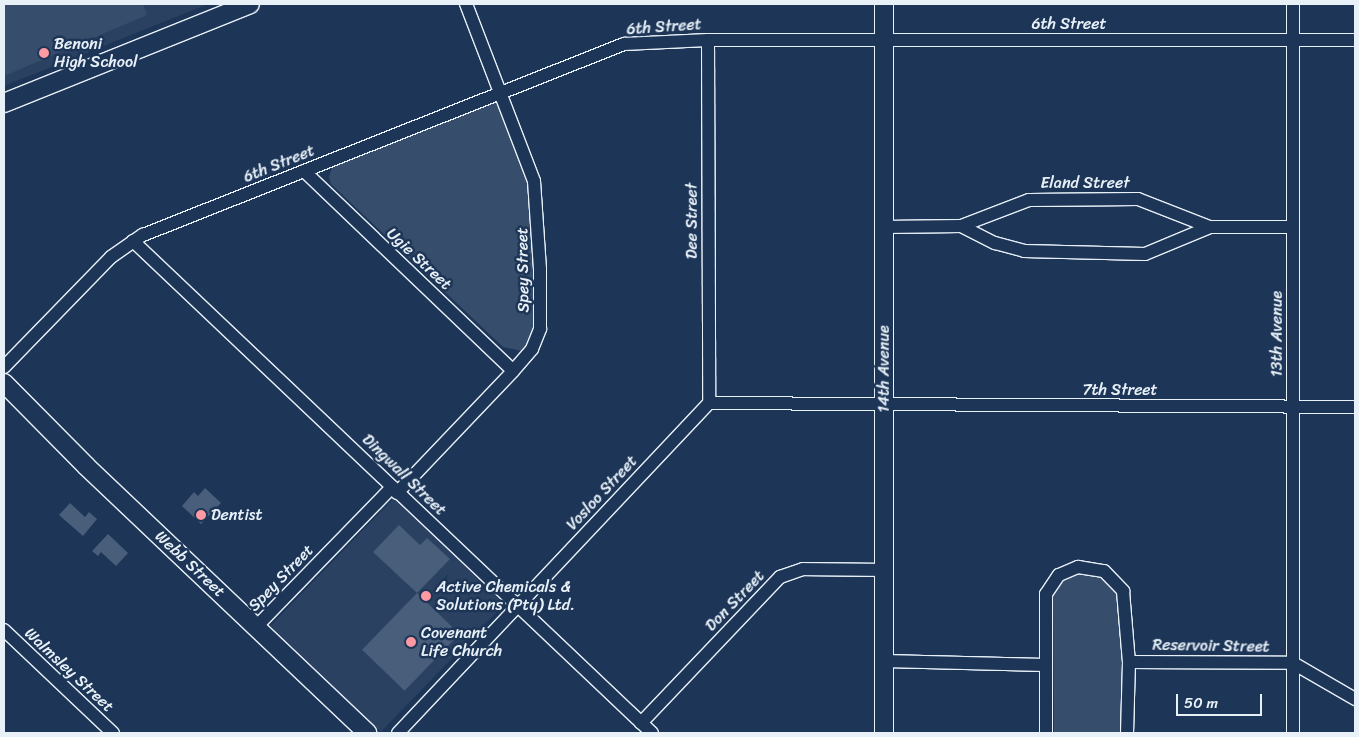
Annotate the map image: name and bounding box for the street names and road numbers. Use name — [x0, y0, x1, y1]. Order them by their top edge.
street label: 6th Street — [1031, 14, 1107, 34]
street label: 6th Street — [626, 15, 702, 39]
street label: 6th Street — [241, 141, 317, 187]
street label: Eland Street — [1040, 173, 1130, 193]
street label: Dee Street — [682, 183, 702, 259]
street label: Ugie Street — [382, 224, 456, 294]
street label: Spey Street — [513, 227, 533, 313]
street label: 13th Avenue — [1267, 291, 1287, 377]
street label: 14th Avenue — [874, 325, 894, 413]
street label: 7th Street — [1082, 380, 1158, 400]
street label: Dingwall Street — [358, 430, 450, 520]
street label: Vosloo Street — [563, 452, 641, 534]
street label: Webb Street — [151, 527, 229, 601]
street label: Spey Street — [244, 541, 318, 615]
street label: Don Street — [701, 567, 769, 635]
street label: Walmsley Street — [20, 624, 118, 716]
street label: Reservoir Street — [1152, 635, 1270, 657]

